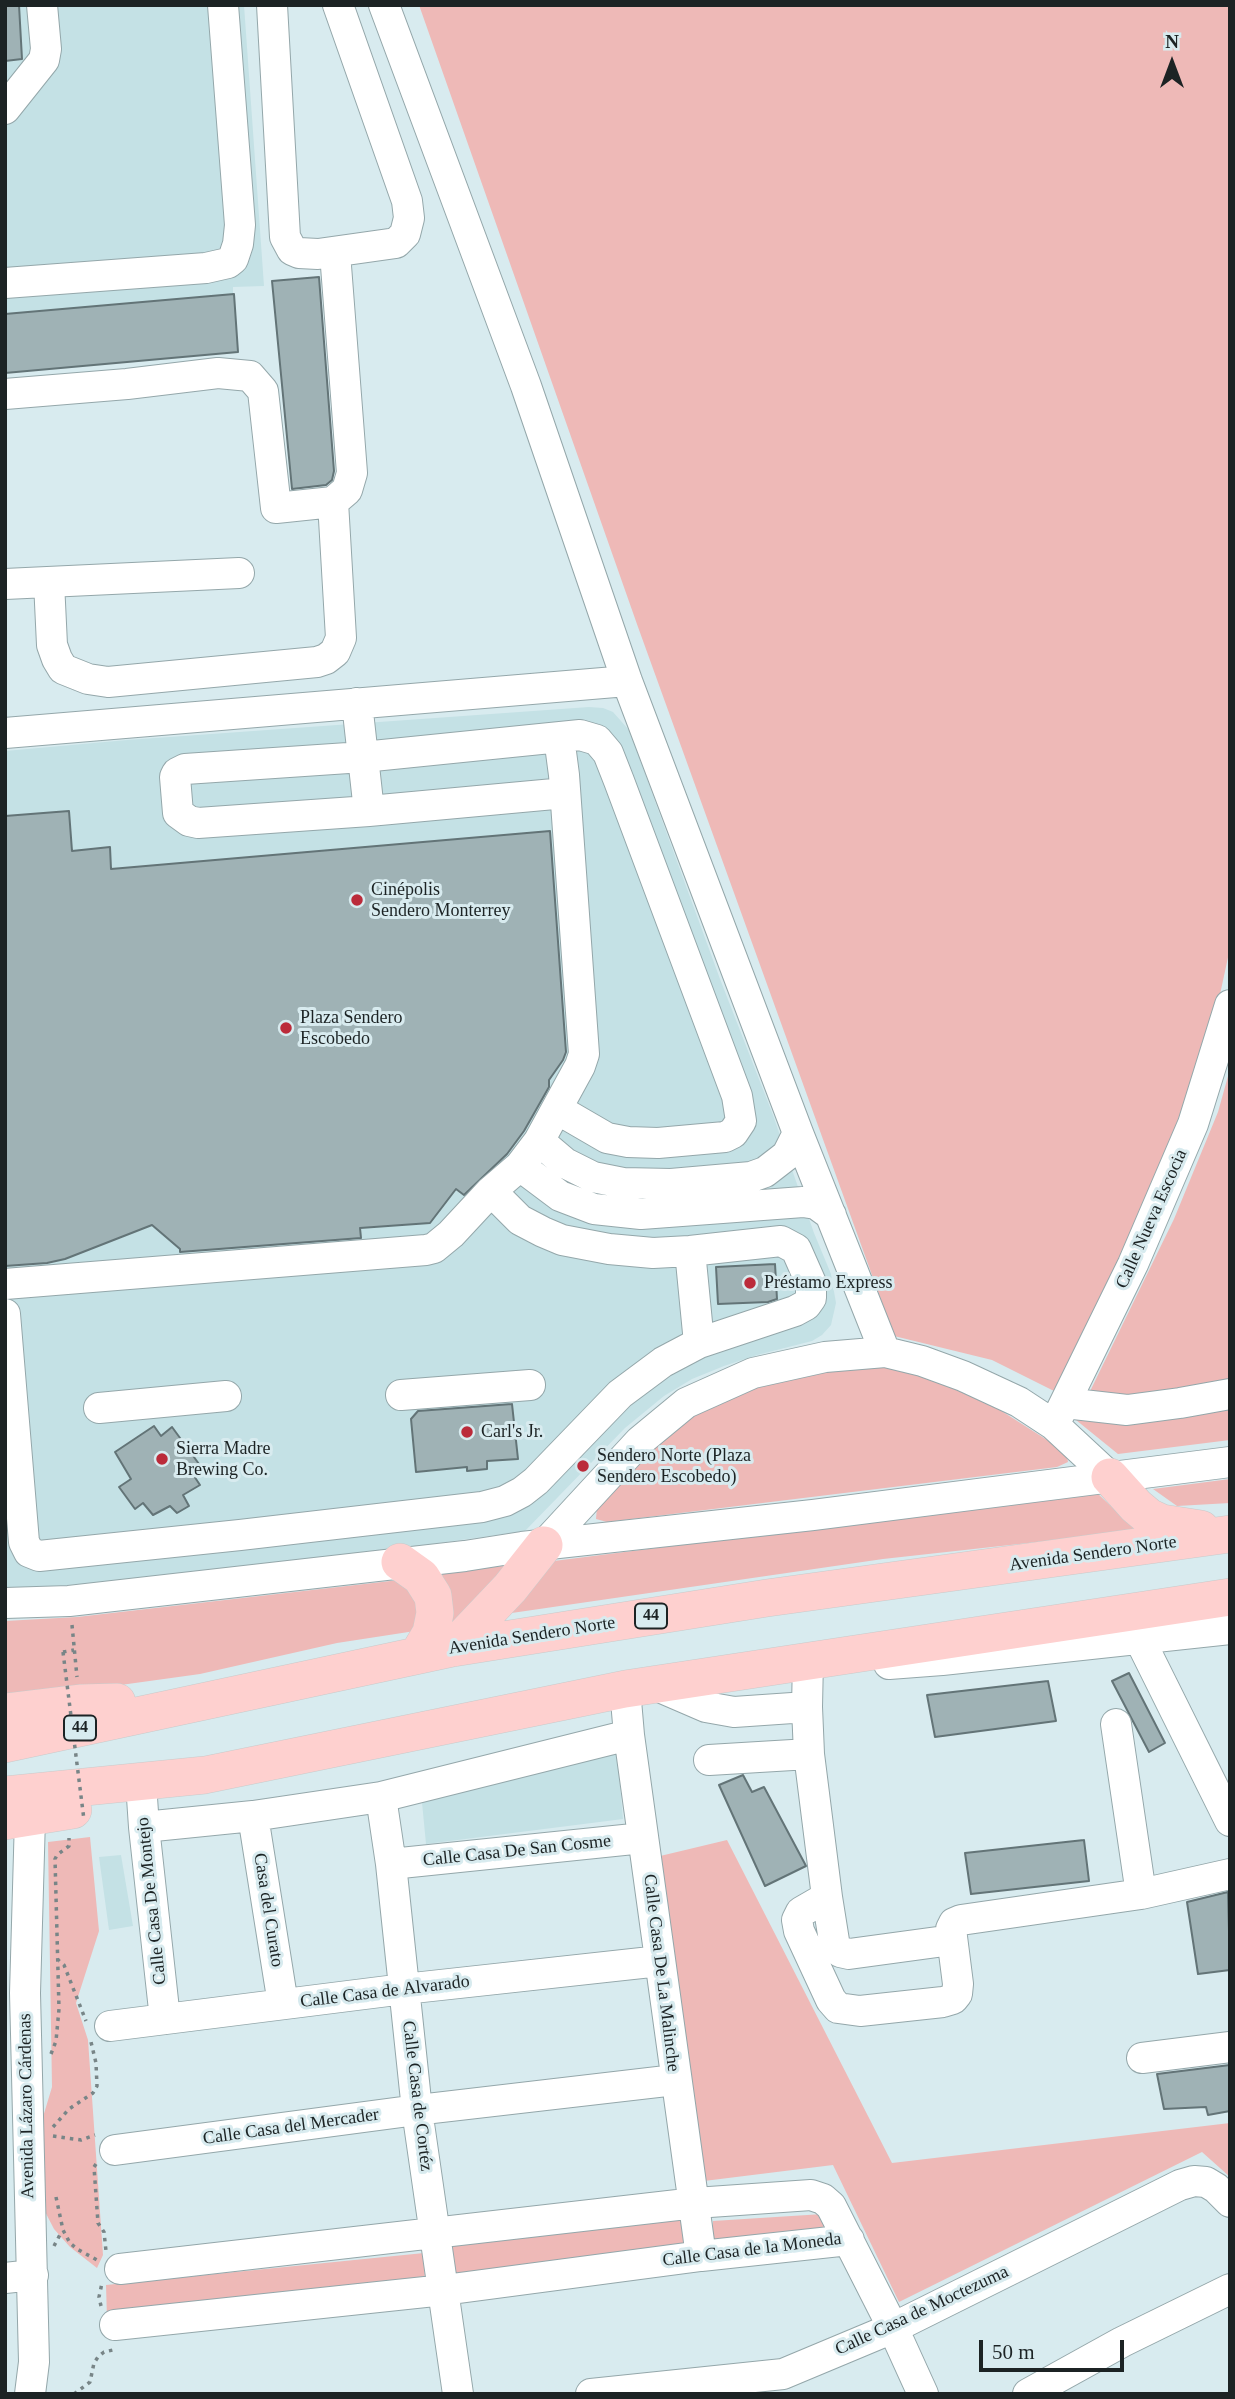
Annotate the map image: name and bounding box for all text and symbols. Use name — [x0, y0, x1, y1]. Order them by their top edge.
north arrow — [1137, 28, 1207, 98]
text: N — [1165, 31, 1179, 52]
place label: Cinépolis Sendero Monterrey — [371, 879, 510, 922]
marker: Cinépolis Sendero Monterrey — [349, 892, 365, 908]
place label: Plaza Sendero Escobedo — [300, 1007, 402, 1050]
marker: Plaza Sendero Escobedo — [278, 1020, 294, 1036]
street label: Calle Nueva Escocia — [1112, 1146, 1192, 1292]
place label: Préstamo Express — [764, 1272, 892, 1294]
marker: Préstamo Express — [742, 1275, 758, 1291]
place label: Carl's Jr. — [481, 1421, 543, 1443]
marker: Carl's Jr. — [459, 1424, 475, 1440]
place label: Sierra Madre Brewing Co. — [176, 1438, 270, 1480]
place label: Sendero Norte (Plaza Sendero Escobedo) — [597, 1445, 751, 1488]
marker: Sierra Madre Brewing Co. — [154, 1451, 170, 1467]
marker: Sendero Norte (Plaza Sendero Escobedo) — [575, 1458, 591, 1474]
street label: Avenida Sendero Norte — [1008, 1532, 1178, 1576]
road number: 44 — [635, 1604, 667, 1628]
street label: Avenida Sendero Norte — [447, 1612, 617, 1660]
road number: 44 — [64, 1716, 96, 1740]
street label: Calle Casa De Montejo — [132, 1816, 172, 1986]
street label: Calle Casa De San Cosme — [422, 1830, 612, 1872]
street label: Casa del Curato — [248, 1852, 288, 1968]
street label: Calle Casa De La Malinche — [638, 1873, 684, 2073]
street label: Calle Casa de Alvarado — [299, 1971, 471, 2013]
street label: Avenida Lázaro Cárdenas — [15, 2013, 39, 2199]
street label: Calle Casa de Cortéz — [397, 2020, 437, 2172]
street label: Calle Casa del Mercader — [202, 2104, 380, 2150]
street label: Calle Casa de la Moneda — [661, 2228, 843, 2272]
street label: Calle Casa de Moctezuma — [832, 2261, 1012, 2361]
scale bar — [983, 2326, 1128, 2370]
text: 50 m — [992, 2340, 1035, 2364]

